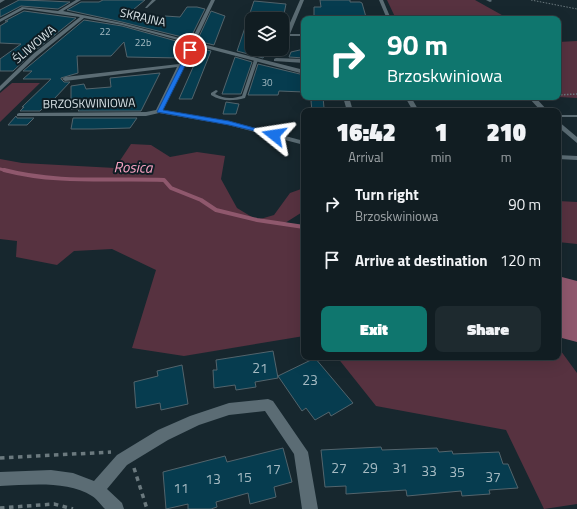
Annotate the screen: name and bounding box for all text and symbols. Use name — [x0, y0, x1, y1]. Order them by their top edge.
street label: SKRAJNA — [118, 3, 168, 31]
map controls — [245, 12, 289, 56]
button: layers — [245, 12, 289, 56]
street label: ŚLIWOWA — [8, 20, 60, 68]
text: 90 m — [387, 23, 448, 66]
house number: 22 — [99, 24, 111, 39]
icon: right — [321, 32, 373, 84]
pin — [173, 33, 207, 67]
house number: 22b — [135, 35, 151, 50]
icon: arrive — [179, 39, 201, 61]
text: Brzoskwiniowa — [387, 62, 502, 89]
house number: 30 — [261, 75, 273, 90]
street label: BRZOSKWINIOWA — [43, 93, 135, 113]
position arrow — [253, 114, 295, 156]
text: 16:42 — [336, 114, 396, 150]
text: 1 — [434, 114, 448, 150]
text: 210 — [486, 114, 526, 150]
text: Arrival — [348, 147, 383, 167]
text: min — [431, 147, 451, 167]
text: m — [501, 147, 512, 167]
water label: Rosica — [113, 155, 154, 179]
text: Turn right — [355, 183, 419, 206]
icon: right — [321, 193, 343, 215]
text: 90 m — [508, 193, 541, 216]
text: Brzoskwiniowa — [355, 206, 438, 226]
icon: arrive — [321, 249, 343, 271]
text: Arrive at destination — [355, 249, 488, 272]
text: 120 m — [500, 249, 541, 272]
button: Exit — [321, 306, 427, 352]
button: Share — [435, 306, 541, 352]
house number: 21 — [252, 357, 268, 378]
house number: 23 — [302, 369, 318, 390]
house number: 27 — [331, 457, 347, 478]
house number: 29 — [362, 457, 378, 478]
house number: 31 — [392, 457, 408, 478]
house number: 17 — [265, 458, 281, 479]
house number: 33 — [421, 460, 437, 481]
house number: 35 — [449, 461, 465, 482]
house number: 15 — [236, 466, 252, 487]
house number: 37 — [485, 466, 501, 487]
house number: 13 — [205, 468, 221, 489]
house number: 11 — [173, 477, 189, 498]

